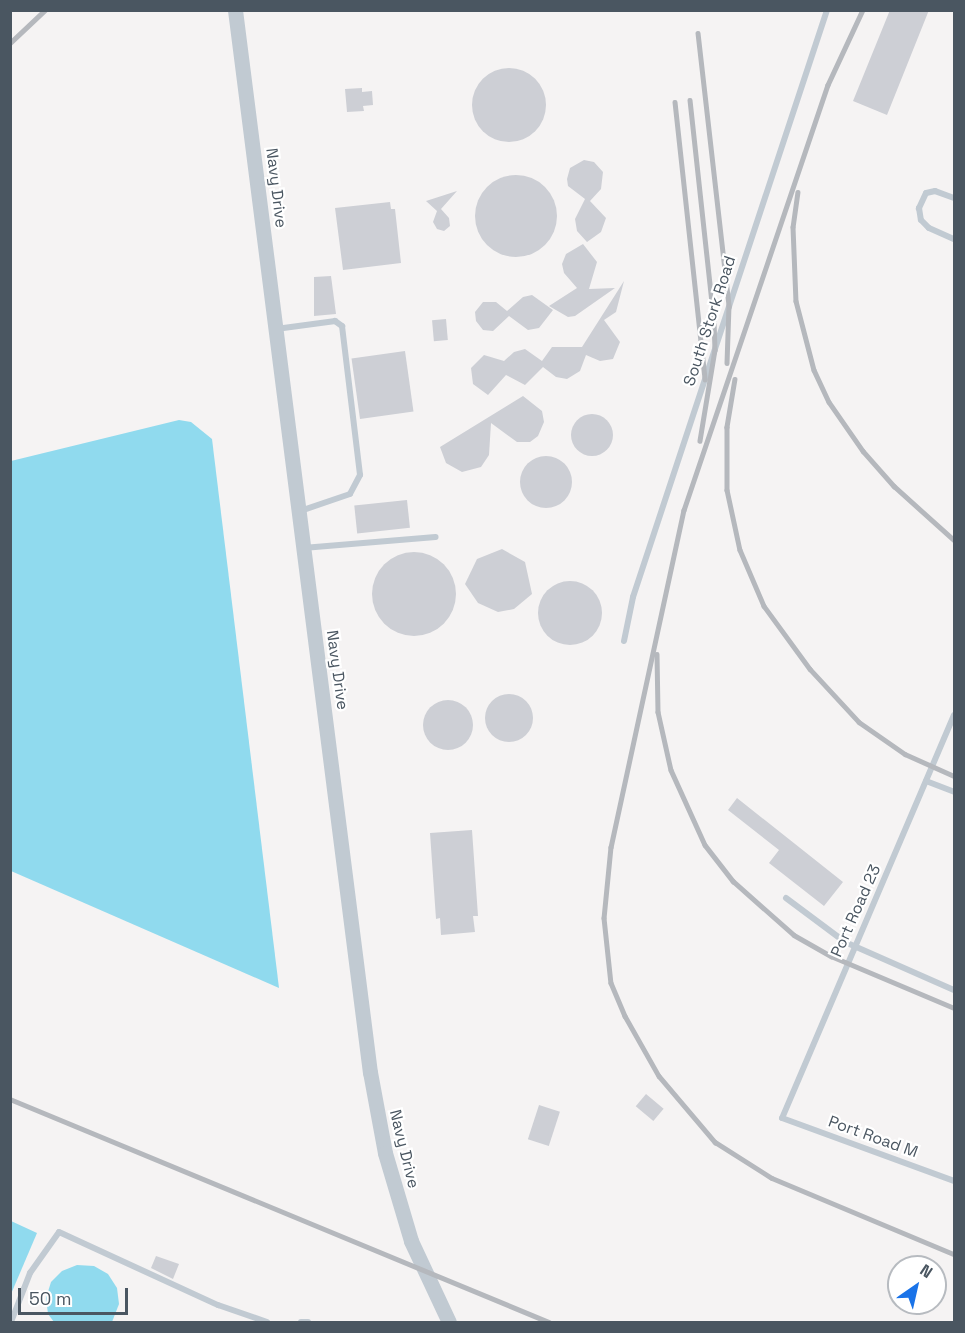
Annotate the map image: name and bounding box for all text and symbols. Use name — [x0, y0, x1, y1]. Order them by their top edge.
street label: Navy Drive — [262, 147, 290, 229]
street label: South Stork Road — [680, 254, 740, 388]
street label: Navy Drive — [322, 629, 352, 711]
street label: Port Road 23 — [827, 862, 885, 960]
street label: Navy Drive — [385, 1108, 423, 1190]
street label: Port Road M — [826, 1112, 920, 1162]
north arrow — [887, 1255, 947, 1315]
text: N — [916, 1260, 937, 1283]
scale bar — [21, 1276, 130, 1314]
text: 50 m — [29, 1287, 71, 1310]

